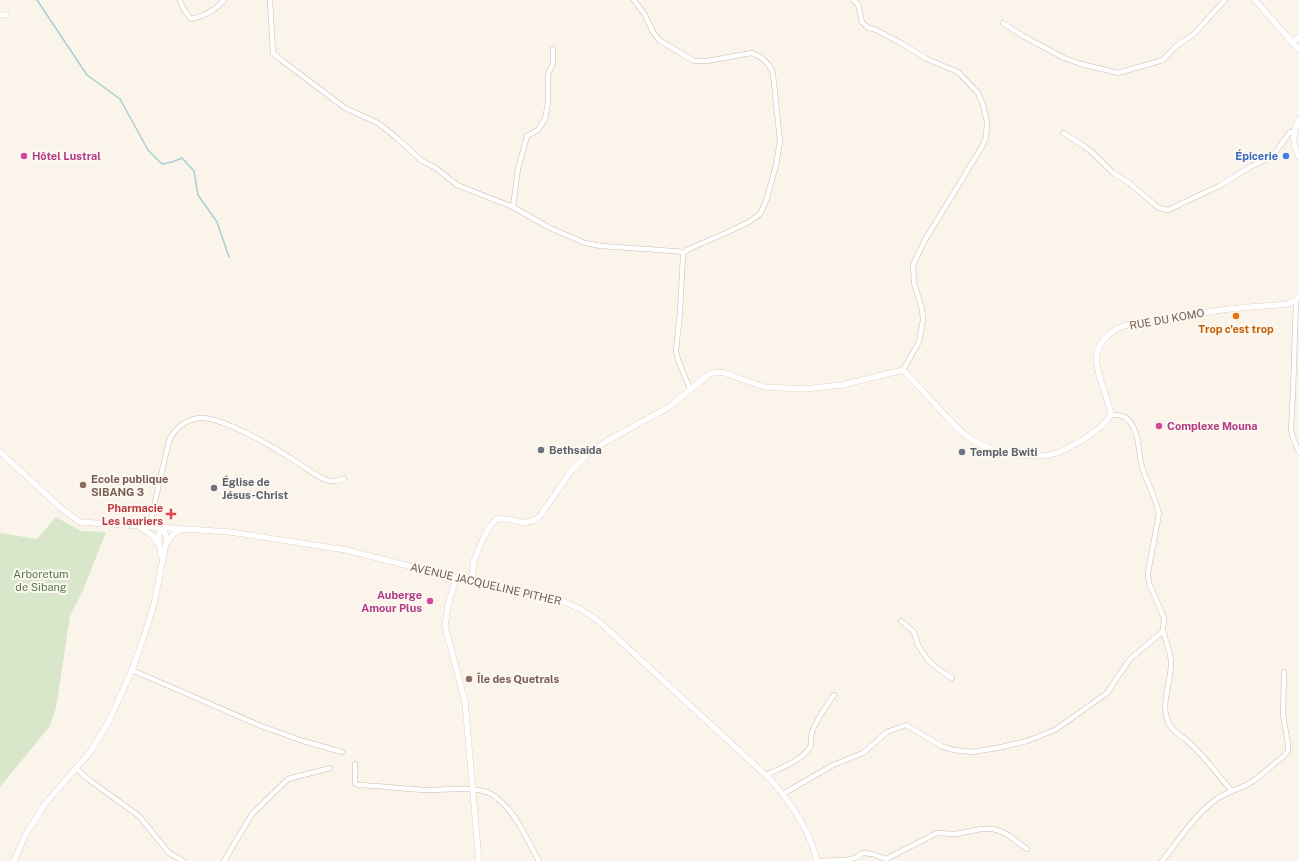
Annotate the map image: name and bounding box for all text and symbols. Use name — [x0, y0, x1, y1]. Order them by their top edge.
place label: Épicerie — [1235, 149, 1278, 162]
place label: Hôtel Lustral — [32, 150, 101, 162]
marker: Hôtel Lustral — [19, 151, 29, 161]
marker: Épicerie — [1281, 151, 1291, 161]
street label: RUE DU KOMO — [1129, 307, 1205, 331]
marker: Trop c'est trop — [1231, 311, 1241, 321]
place label: Trop c'est trop — [1198, 323, 1274, 335]
place label: Complexe Mouna — [1167, 420, 1257, 432]
marker: Complexe Mouna — [1154, 421, 1164, 431]
place label: Bethsaida — [549, 444, 602, 456]
marker: Bethsaida — [536, 445, 546, 455]
place label: Temple Bwiti — [970, 446, 1038, 458]
marker: Temple Bwiti — [957, 447, 967, 457]
place label: Ecole publique SIBANG 3 — [91, 473, 168, 498]
place label: Église de Jésus-Christ — [222, 475, 288, 501]
marker: Ecole publique SIBANG 3 — [78, 480, 88, 490]
marker: Église de Jésus-Christ — [209, 483, 219, 493]
place label: Pharmacie Les lauriers — [102, 502, 163, 527]
marker: Pharmacie Les lauriers — [166, 509, 176, 519]
street label: AVENUE JACQUELINE PITHER — [409, 561, 563, 607]
park label: Arboretum de Sibang — [13, 568, 69, 593]
place label: Auberge Amour Plus — [361, 589, 422, 614]
marker: Auberge Amour Plus — [425, 596, 435, 606]
place label: Île des Quetrals — [476, 672, 560, 685]
marker: Île des Quetrals — [464, 674, 474, 684]

